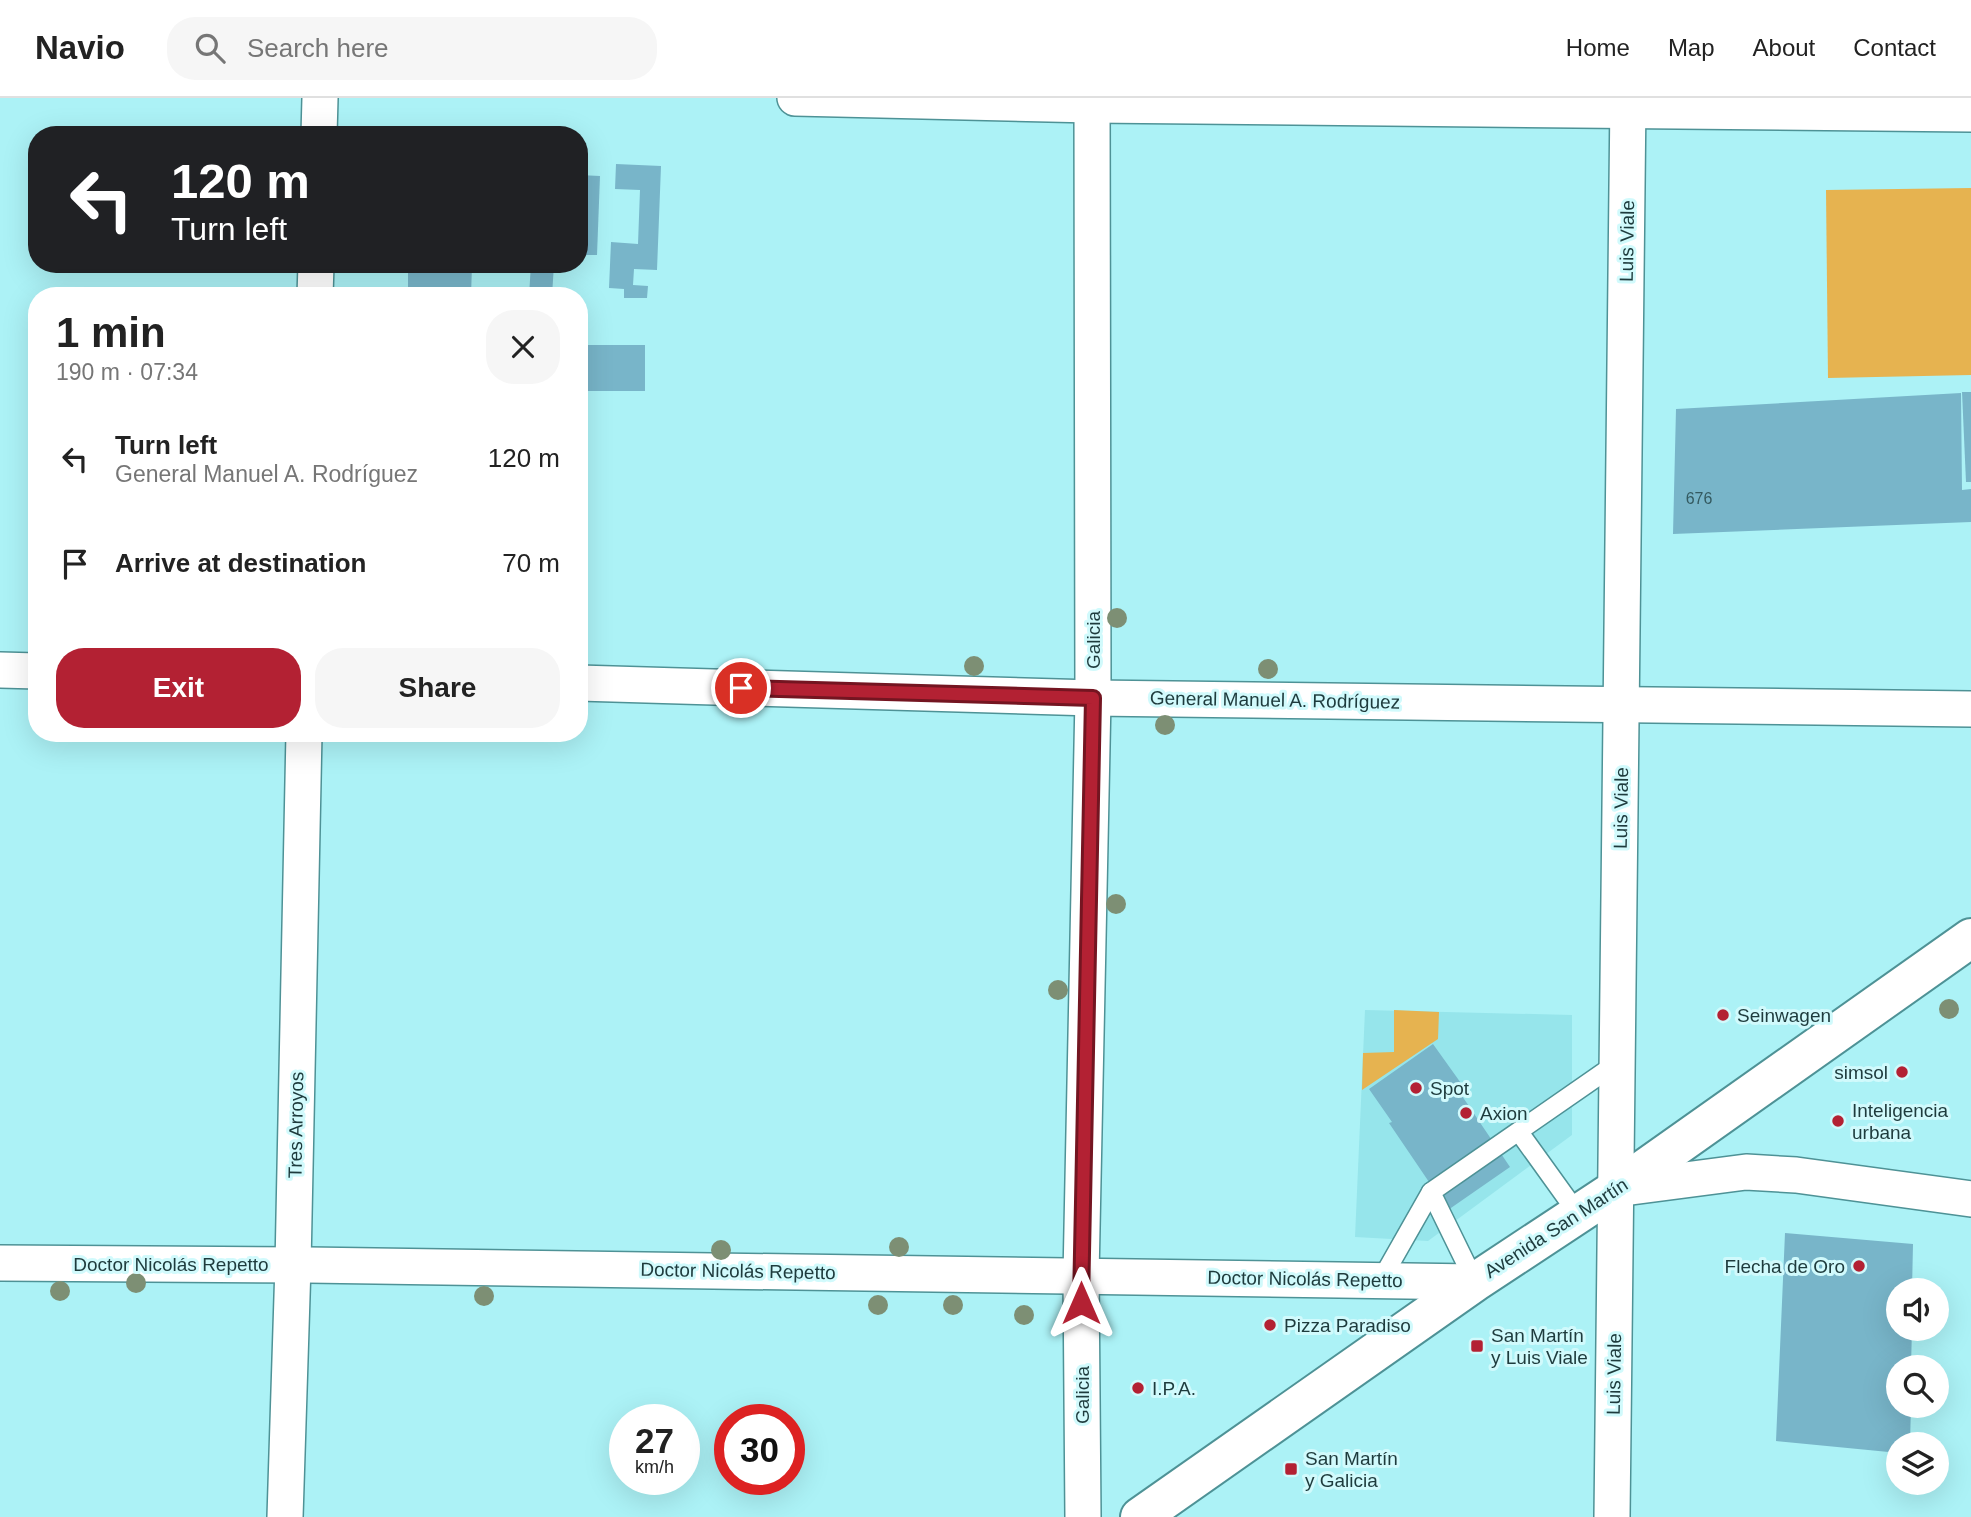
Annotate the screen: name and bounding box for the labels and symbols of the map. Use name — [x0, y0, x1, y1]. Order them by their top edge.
street label: Luis Viale — [1616, 200, 1638, 282]
house number: 676 — [1686, 490, 1712, 507]
street label: Galicia — [1083, 611, 1104, 669]
pin — [711, 658, 771, 718]
street label: General Manuel A. Rodríguez — [1150, 687, 1400, 713]
street label: Luis Viale — [1610, 767, 1632, 849]
place label: Seinwagen — [1737, 1005, 1831, 1026]
marker: Seinwagen — [1715, 1007, 1731, 1023]
place label: simsol — [1834, 1062, 1888, 1083]
marker: simsol — [1894, 1064, 1910, 1080]
street label: Tres Arroyos — [285, 1071, 307, 1179]
place label: Spot — [1430, 1078, 1470, 1099]
marker: Spot — [1408, 1080, 1424, 1096]
place label: Inteligencia urbana — [1852, 1100, 1949, 1143]
place label: Axion — [1480, 1103, 1528, 1124]
marker: Axion — [1458, 1105, 1474, 1121]
marker: Inteligencia urbana — [1830, 1113, 1846, 1129]
street label: Avenida San Martín — [1480, 1174, 1632, 1282]
street label: Doctor Nicolás Repetto — [73, 1254, 269, 1275]
place label: Flecha de Oro — [1725, 1256, 1845, 1277]
marker: Flecha de Oro — [1851, 1258, 1867, 1274]
street label: Doctor Nicolás Repetto — [640, 1259, 836, 1283]
position arrow — [1044, 1266, 1118, 1340]
street label: Doctor Nicolás Repetto — [1207, 1267, 1403, 1291]
place label: Pizza Paradiso — [1284, 1315, 1411, 1336]
marker: Pizza Paradiso — [1262, 1317, 1278, 1333]
place label: San Martín y Luis Viale — [1491, 1325, 1588, 1368]
street label: Luis Viale — [1603, 1333, 1625, 1415]
marker: San Martín y Luis Viale — [1469, 1338, 1485, 1354]
street label: Galicia — [1072, 1366, 1093, 1424]
place label: I.P.A. — [1152, 1378, 1196, 1399]
marker: I.P.A. — [1130, 1380, 1146, 1396]
speed limit sign: 30 — [714, 1404, 805, 1495]
place label: San Martín y Galicia — [1305, 1448, 1398, 1491]
marker: San Martín y Galicia — [1283, 1461, 1299, 1477]

